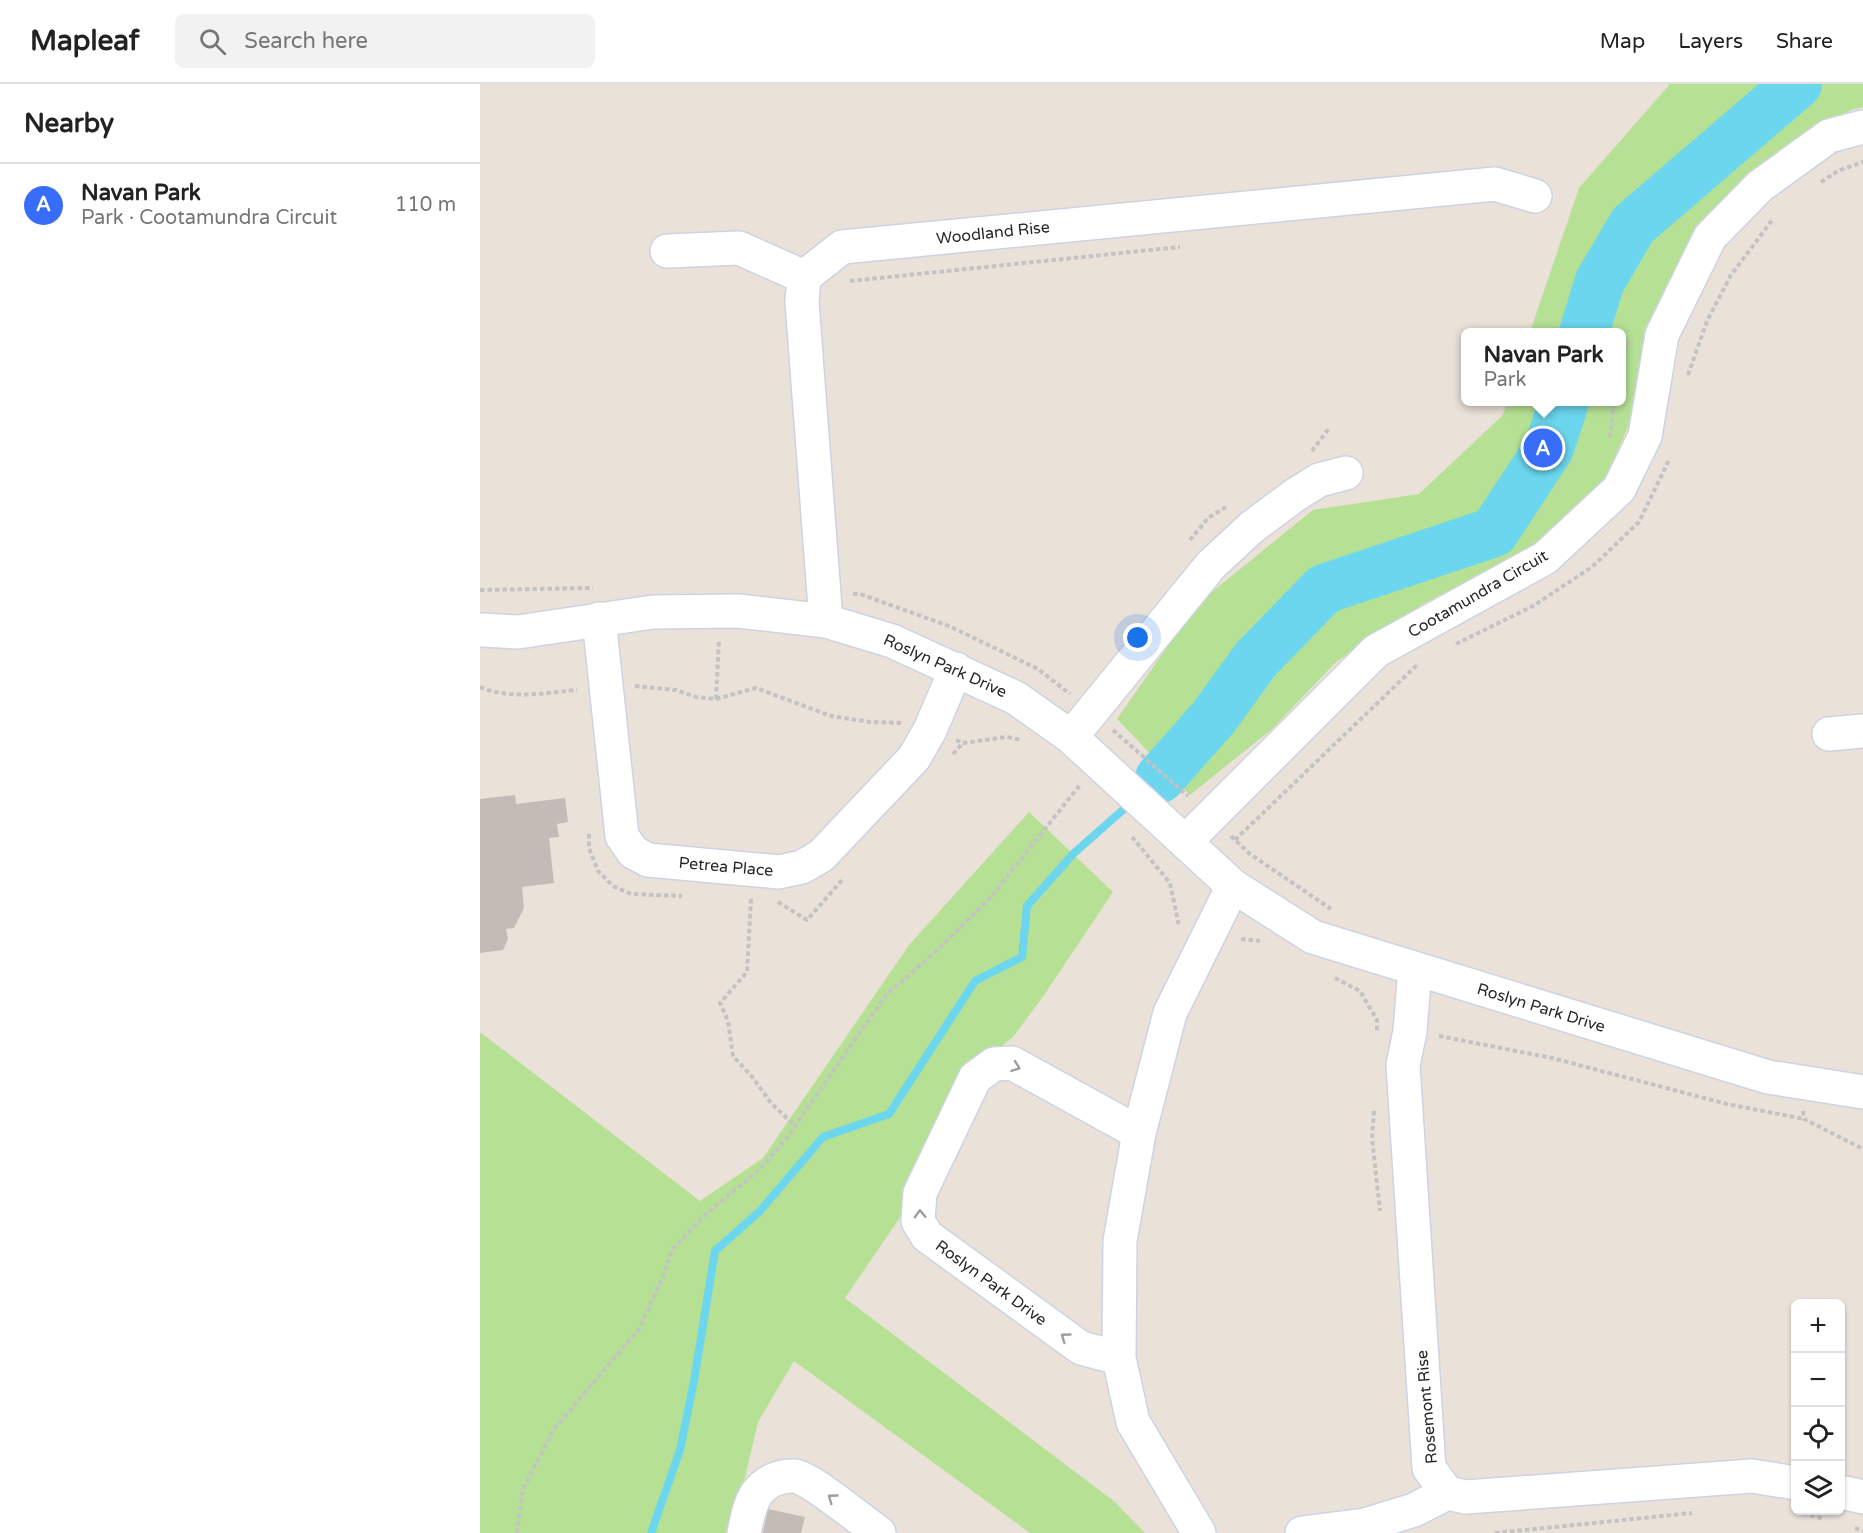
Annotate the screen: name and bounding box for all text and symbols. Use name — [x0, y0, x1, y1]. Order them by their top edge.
search box — [175, 14, 595, 68]
text: Mapleaf — [30, 24, 139, 58]
icon: search — [196, 25, 229, 58]
text: Search here — [244, 28, 368, 54]
text: Map — [1600, 29, 1645, 54]
text: Layers — [1678, 29, 1743, 54]
text: Share — [1776, 29, 1833, 54]
text: Nearby — [24, 108, 114, 139]
text: Navan Park — [81, 180, 201, 206]
text: A — [36, 193, 51, 217]
text: 110 m — [395, 193, 456, 217]
text: Park · Cootamundra Circuit — [81, 206, 337, 230]
street label: Woodland Rise — [935, 217, 1051, 249]
popup — [1461, 328, 1626, 406]
text: Navan Park — [1484, 342, 1603, 368]
text: Park — [1484, 368, 1526, 392]
pin: A — [1524, 426, 1562, 470]
street label: Cootamundra Circuit — [1404, 546, 1552, 642]
your location — [1123, 623, 1152, 652]
street label: Roslyn Park Drive — [880, 630, 1010, 702]
street label: Petrea Place — [678, 853, 774, 881]
street label: Roslyn Park Drive — [1474, 979, 1608, 1037]
one-way arrow — [1010, 1059, 1020, 1072]
one-way arrow — [914, 1210, 926, 1219]
street label: Roslyn Park Drive — [931, 1236, 1051, 1330]
map controls — [1791, 1299, 1845, 1515]
button: + — [1791, 1299, 1845, 1353]
one-way arrow — [1061, 1333, 1072, 1344]
street label: Rosemont Rise — [1412, 1349, 1442, 1465]
button: − — [1791, 1353, 1845, 1407]
button: locate — [1791, 1407, 1845, 1461]
button: layers — [1791, 1461, 1845, 1515]
one-way arrow — [827, 1495, 838, 1506]

